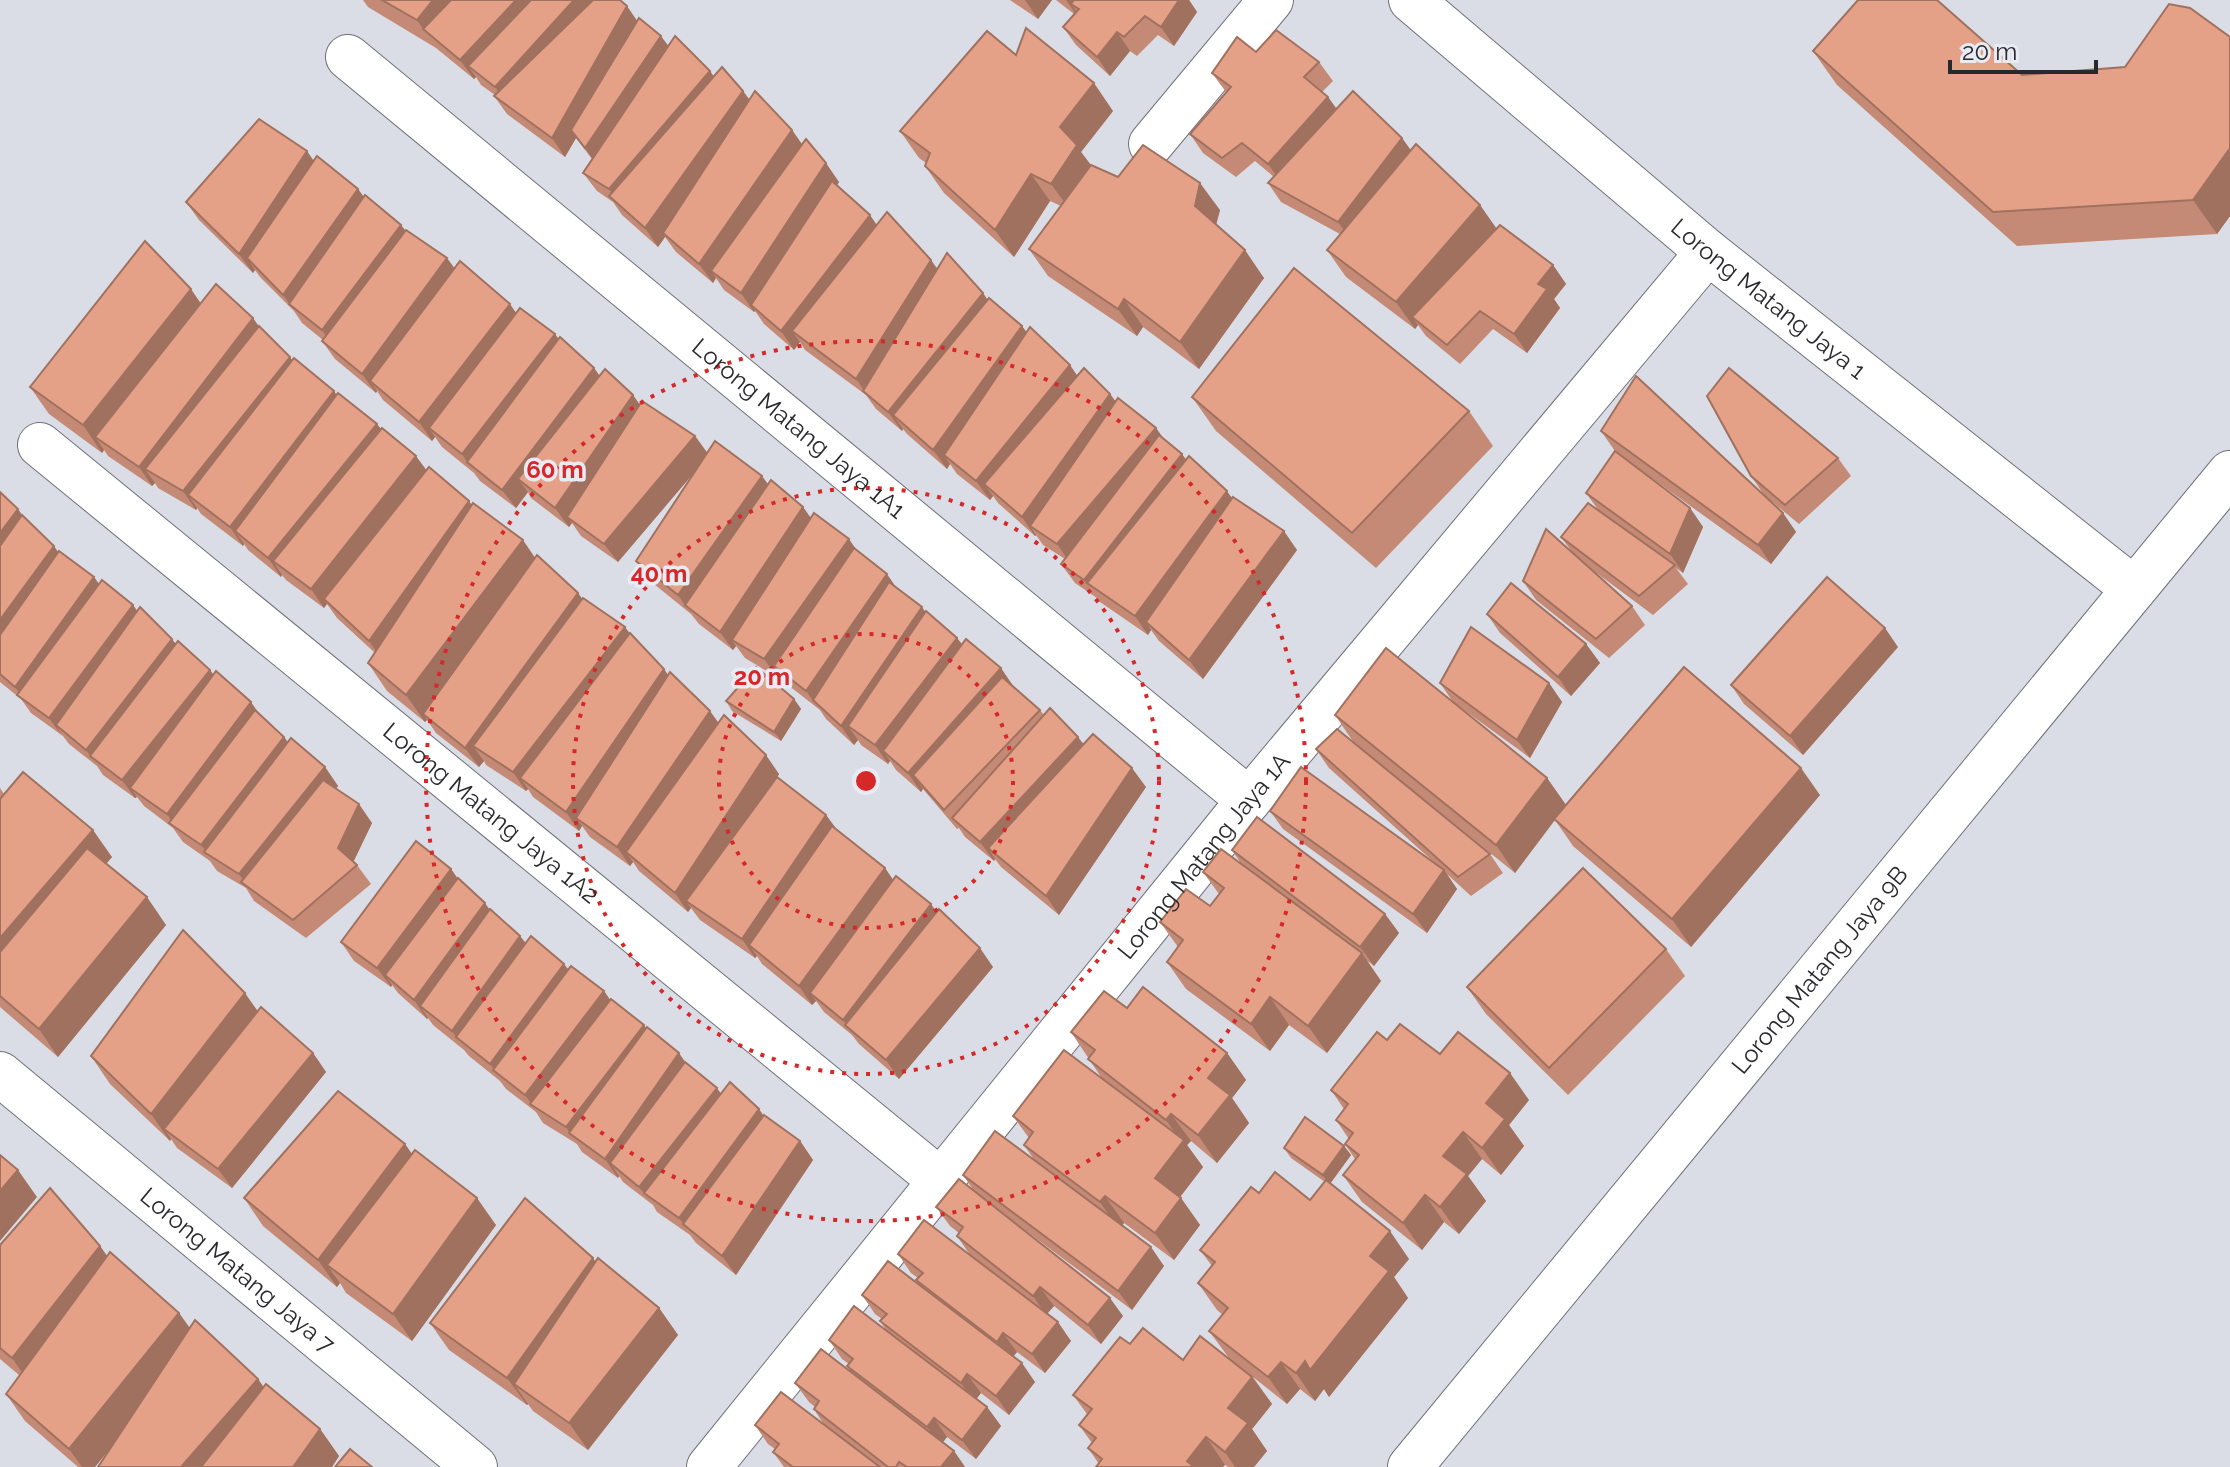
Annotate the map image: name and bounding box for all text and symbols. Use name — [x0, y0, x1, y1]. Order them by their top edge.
scale bar — [1950, 24, 2096, 74]
text: 20 m — [1962, 37, 2017, 66]
street label: Lorong Matang Jaya 1 — [1665, 212, 1872, 385]
street label: Lorong Matang Jaya 1A1 — [686, 332, 911, 524]
text: 60 m — [526, 455, 584, 484]
text: 40 m — [631, 559, 687, 588]
text: 20 m — [734, 662, 790, 691]
street label: Lorong Matang Jaya 1A2 — [377, 716, 605, 909]
street label: Lorong Matang Jaya 1A — [1111, 747, 1296, 965]
centre of rings — [852, 767, 880, 795]
street label: Lorong Matang Jaya 9B — [1725, 860, 1914, 1080]
street label: Lorong Matang Jaya 7 — [135, 1181, 341, 1359]

